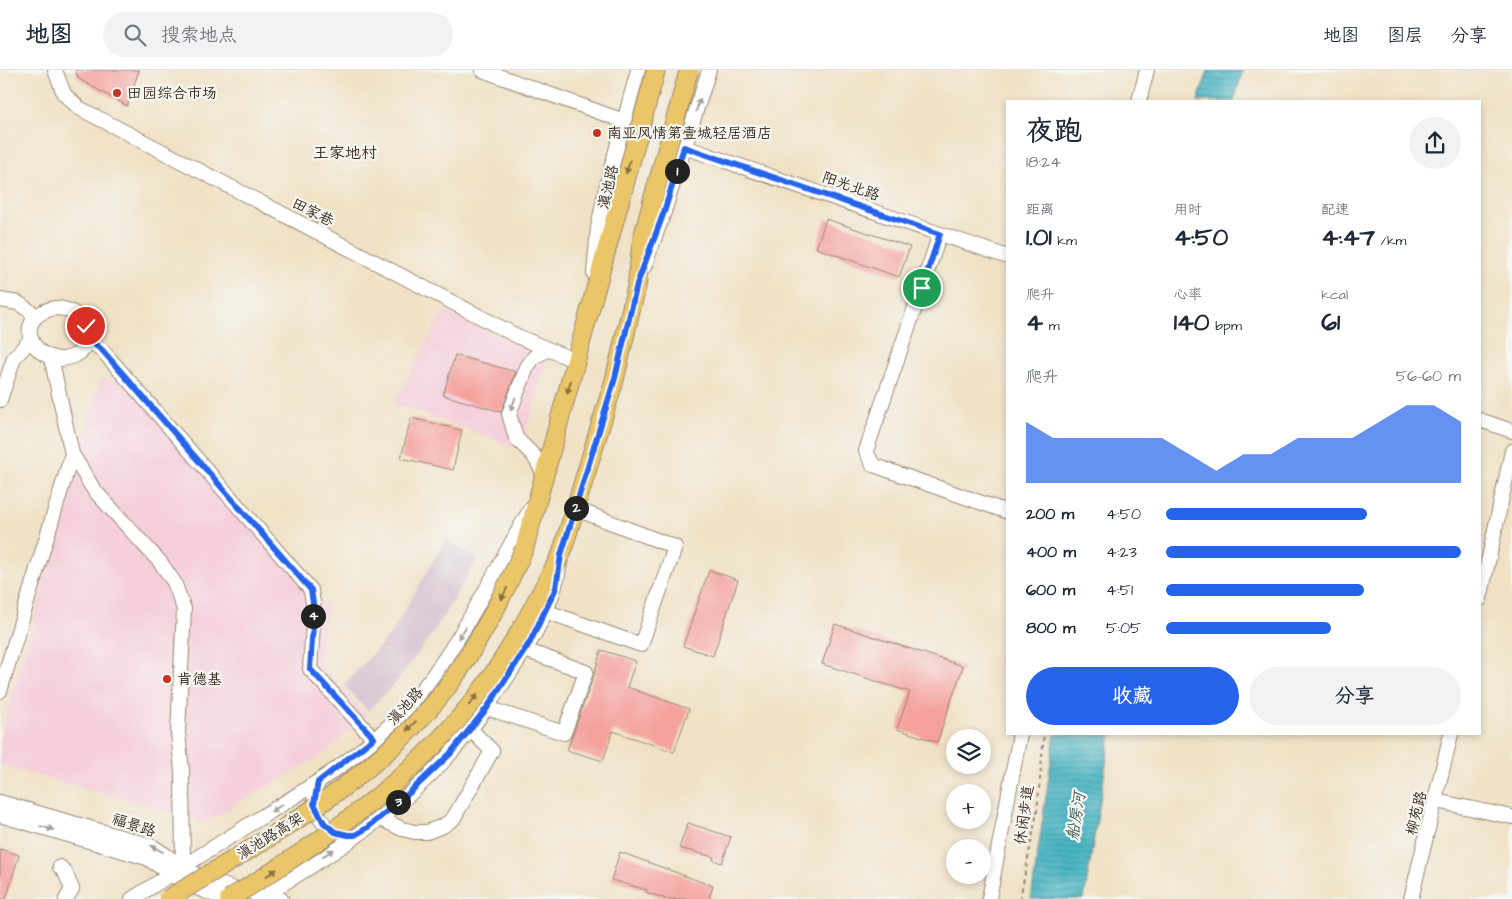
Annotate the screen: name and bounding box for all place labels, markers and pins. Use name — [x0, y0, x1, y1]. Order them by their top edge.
place label: 田园综合市场 — [127, 83, 217, 104]
marker: 田园综合市场 — [111, 87, 123, 99]
place label: 南亚风情第壹城轻居酒店 — [607, 123, 772, 144]
marker: 南亚风情第壹城轻居酒店 — [591, 127, 603, 139]
pin: 1 — [664, 158, 690, 184]
pin — [901, 267, 943, 309]
pin — [65, 305, 107, 347]
pin: 2 — [564, 496, 588, 520]
pin: 4 — [300, 604, 326, 628]
place label: 肯德基 — [177, 669, 222, 690]
marker: 肯德基 — [161, 673, 173, 685]
pin: 3 — [386, 790, 410, 814]

